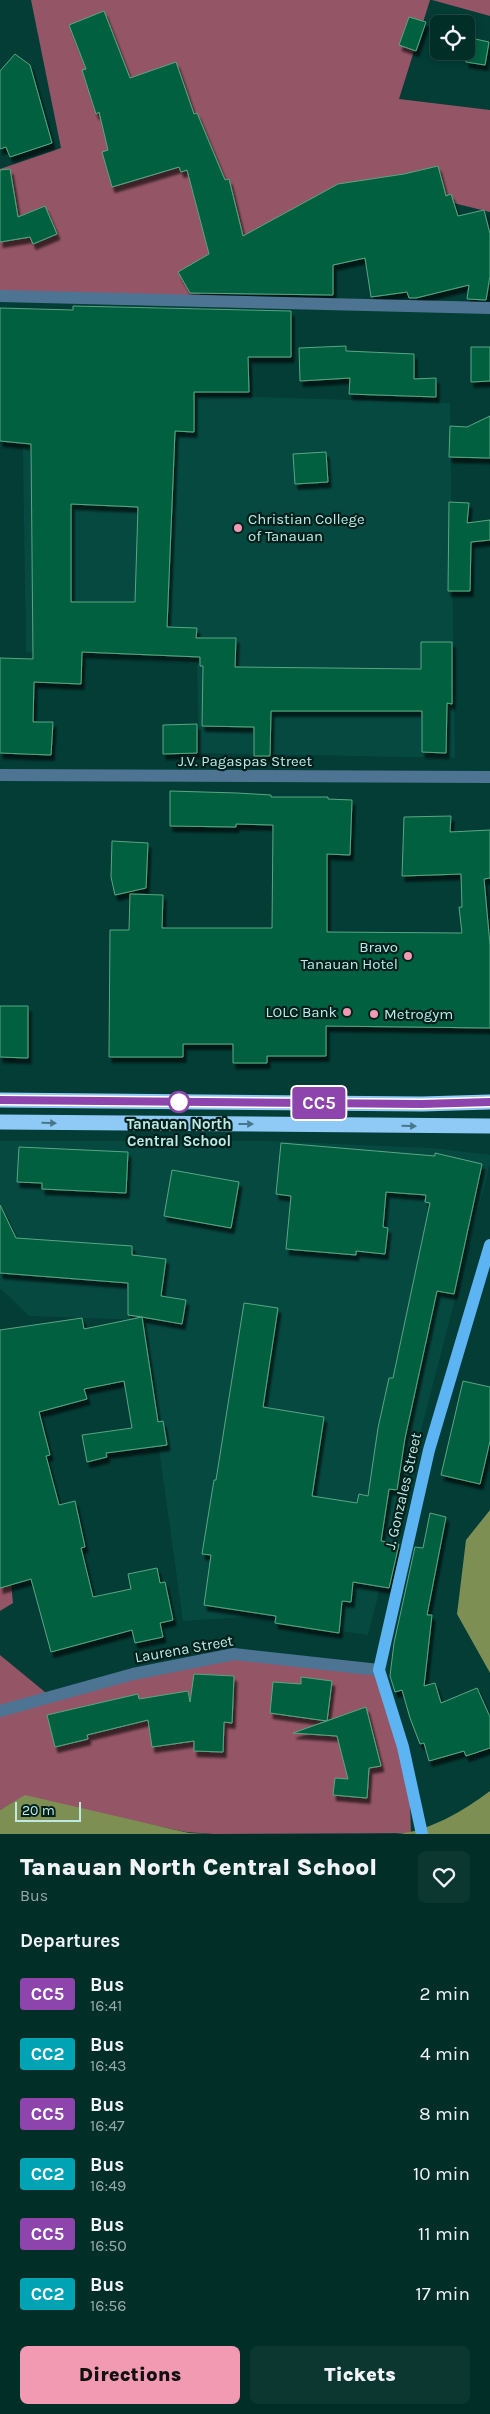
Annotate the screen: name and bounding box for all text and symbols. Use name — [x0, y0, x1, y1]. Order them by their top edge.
map controls — [430, 15, 475, 60]
button: locate — [430, 15, 475, 60]
place label: Christian College of Tanauan — [248, 510, 365, 545]
marker: Christian College of Tanauan — [232, 522, 244, 534]
street label: J.V. Pagaspas Street — [178, 752, 312, 770]
place label: Bravo Tanauan Hotel — [301, 938, 398, 973]
marker: Bravo Tanauan Hotel — [402, 950, 414, 962]
place label: LOLC Bank — [265, 1003, 337, 1021]
place label: Metrogym — [384, 1005, 453, 1023]
marker: LOLC Bank — [341, 1006, 353, 1018]
marker: Metrogym — [368, 1008, 380, 1020]
line badge: CC5 — [290, 1087, 348, 1119]
marker: Tanauan North Central School — [168, 1091, 190, 1113]
text: CC5 — [302, 1092, 336, 1114]
place label: Tanauan North Central School — [126, 1115, 232, 1150]
one-way arrow — [41, 1119, 57, 1127]
one-way arrow — [238, 1120, 254, 1128]
one-way arrow — [401, 1122, 417, 1130]
street label: J. Gonzales Street — [381, 1431, 425, 1551]
street label: Laurena Street — [133, 1631, 235, 1667]
scale bar — [15, 1799, 81, 1822]
text: 20 m — [22, 1802, 55, 1819]
button: heart — [418, 1851, 470, 1903]
text: Tanauan North Central School — [20, 1853, 377, 1881]
text: Bus — [20, 1886, 48, 1905]
text: Departures — [20, 1930, 120, 1952]
text: Bus — [90, 1974, 124, 1996]
text: CC5 — [31, 1983, 64, 2005]
text: 2 min — [420, 1983, 470, 2005]
text: 16:41 — [90, 1996, 122, 2015]
text: Bus — [90, 2034, 124, 2056]
text: CC2 — [31, 2043, 64, 2065]
text: 4 min — [420, 2043, 470, 2065]
text: 16:43 — [90, 2056, 127, 2075]
text: Bus — [90, 2094, 124, 2116]
text: CC5 — [31, 2103, 64, 2125]
text: 8 min — [419, 2103, 470, 2125]
text: 16:47 — [90, 2116, 125, 2135]
text: Bus — [90, 2154, 124, 2176]
text: CC2 — [31, 2163, 64, 2185]
text: 10 min — [413, 2163, 470, 2185]
text: 16:49 — [90, 2176, 126, 2195]
text: Bus — [90, 2214, 124, 2236]
text: CC5 — [31, 2223, 64, 2245]
text: 11 min — [418, 2223, 470, 2245]
text: 16:50 — [90, 2236, 127, 2255]
text: Bus — [90, 2274, 124, 2296]
text: CC2 — [31, 2283, 64, 2305]
text: 17 min — [415, 2283, 470, 2305]
text: 16:56 — [90, 2296, 126, 2315]
button: Directions — [20, 2346, 240, 2404]
button: Tickets — [250, 2346, 470, 2404]

